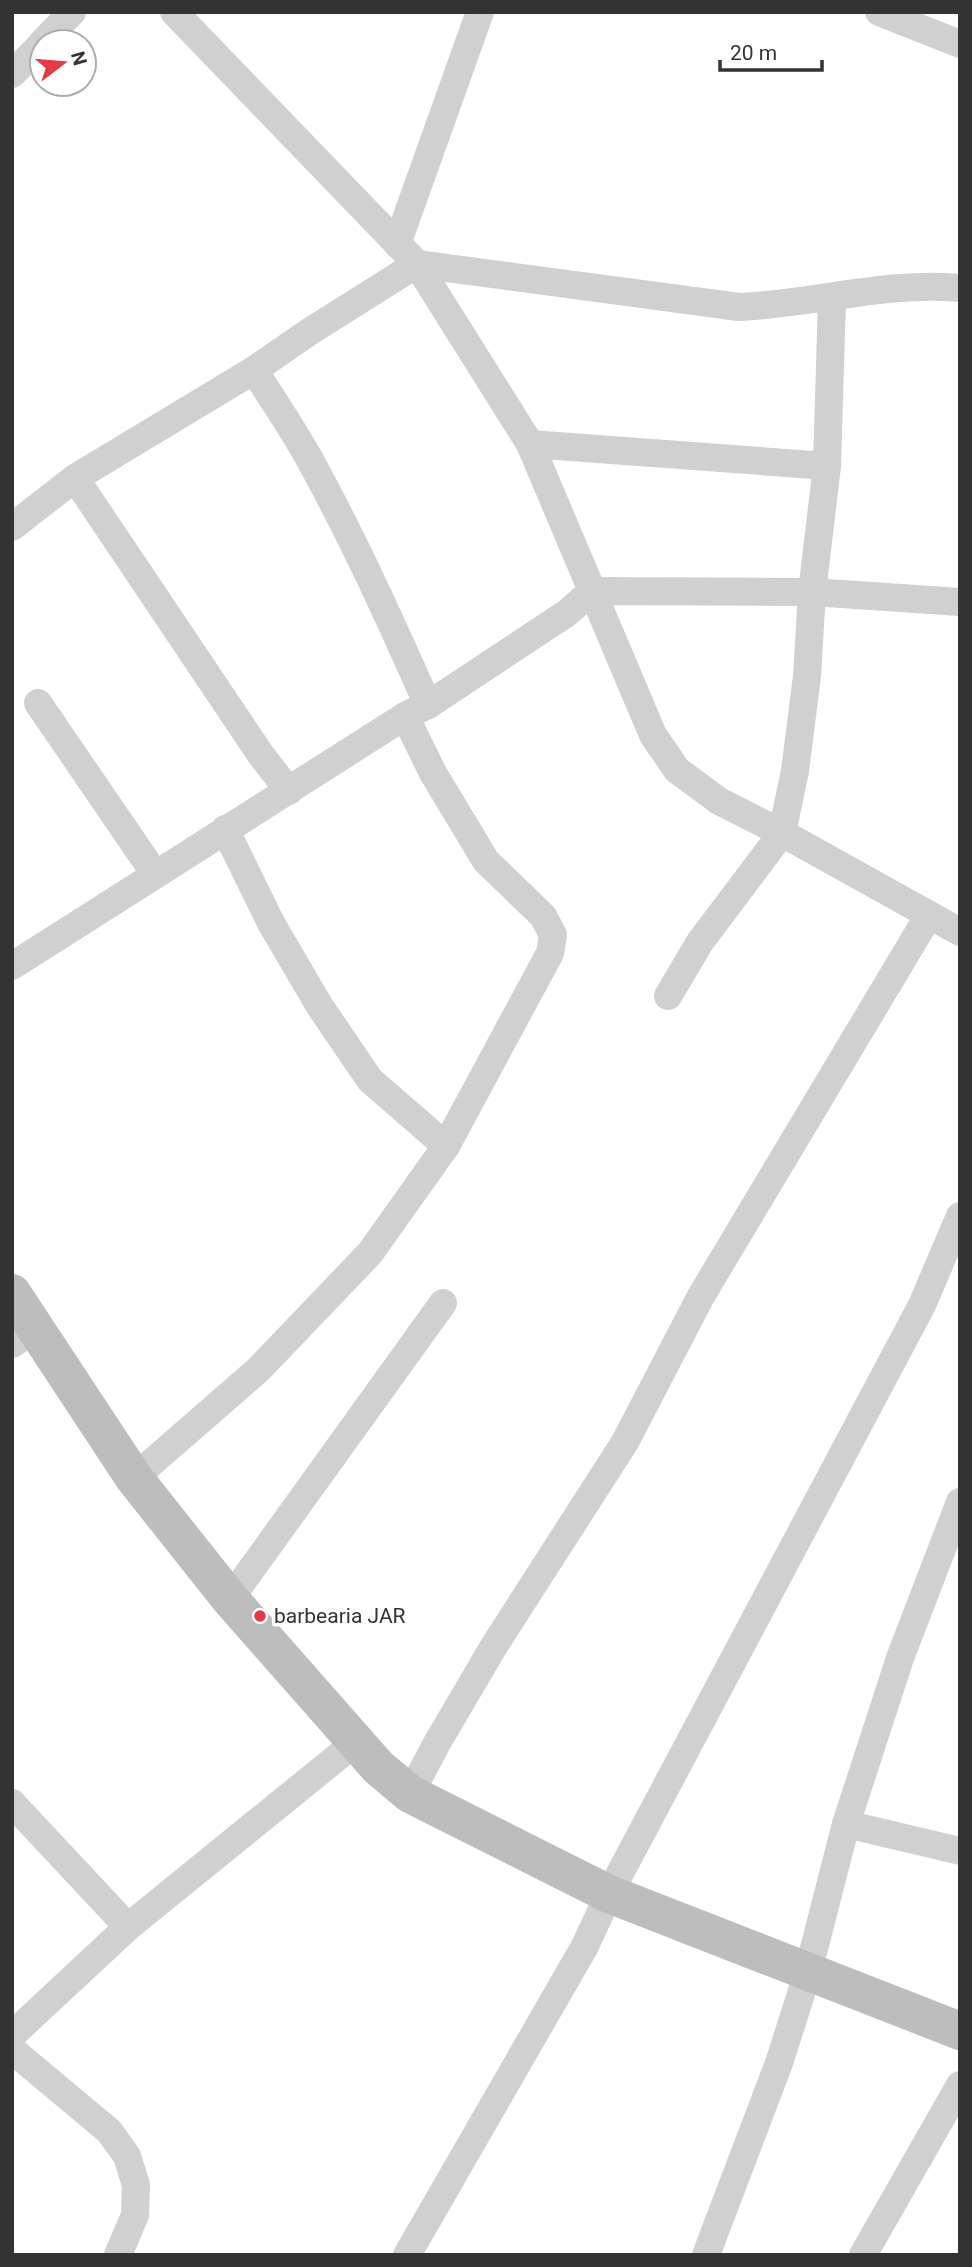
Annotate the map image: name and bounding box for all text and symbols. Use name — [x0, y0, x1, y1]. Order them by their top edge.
north arrow — [28, 28, 98, 98]
scale bar — [720, 28, 822, 72]
text: 20 m — [730, 41, 777, 65]
text: N — [66, 49, 92, 68]
place label: barbearia JAR — [274, 1604, 406, 1628]
marker: barbearia JAR — [252, 1608, 268, 1624]

